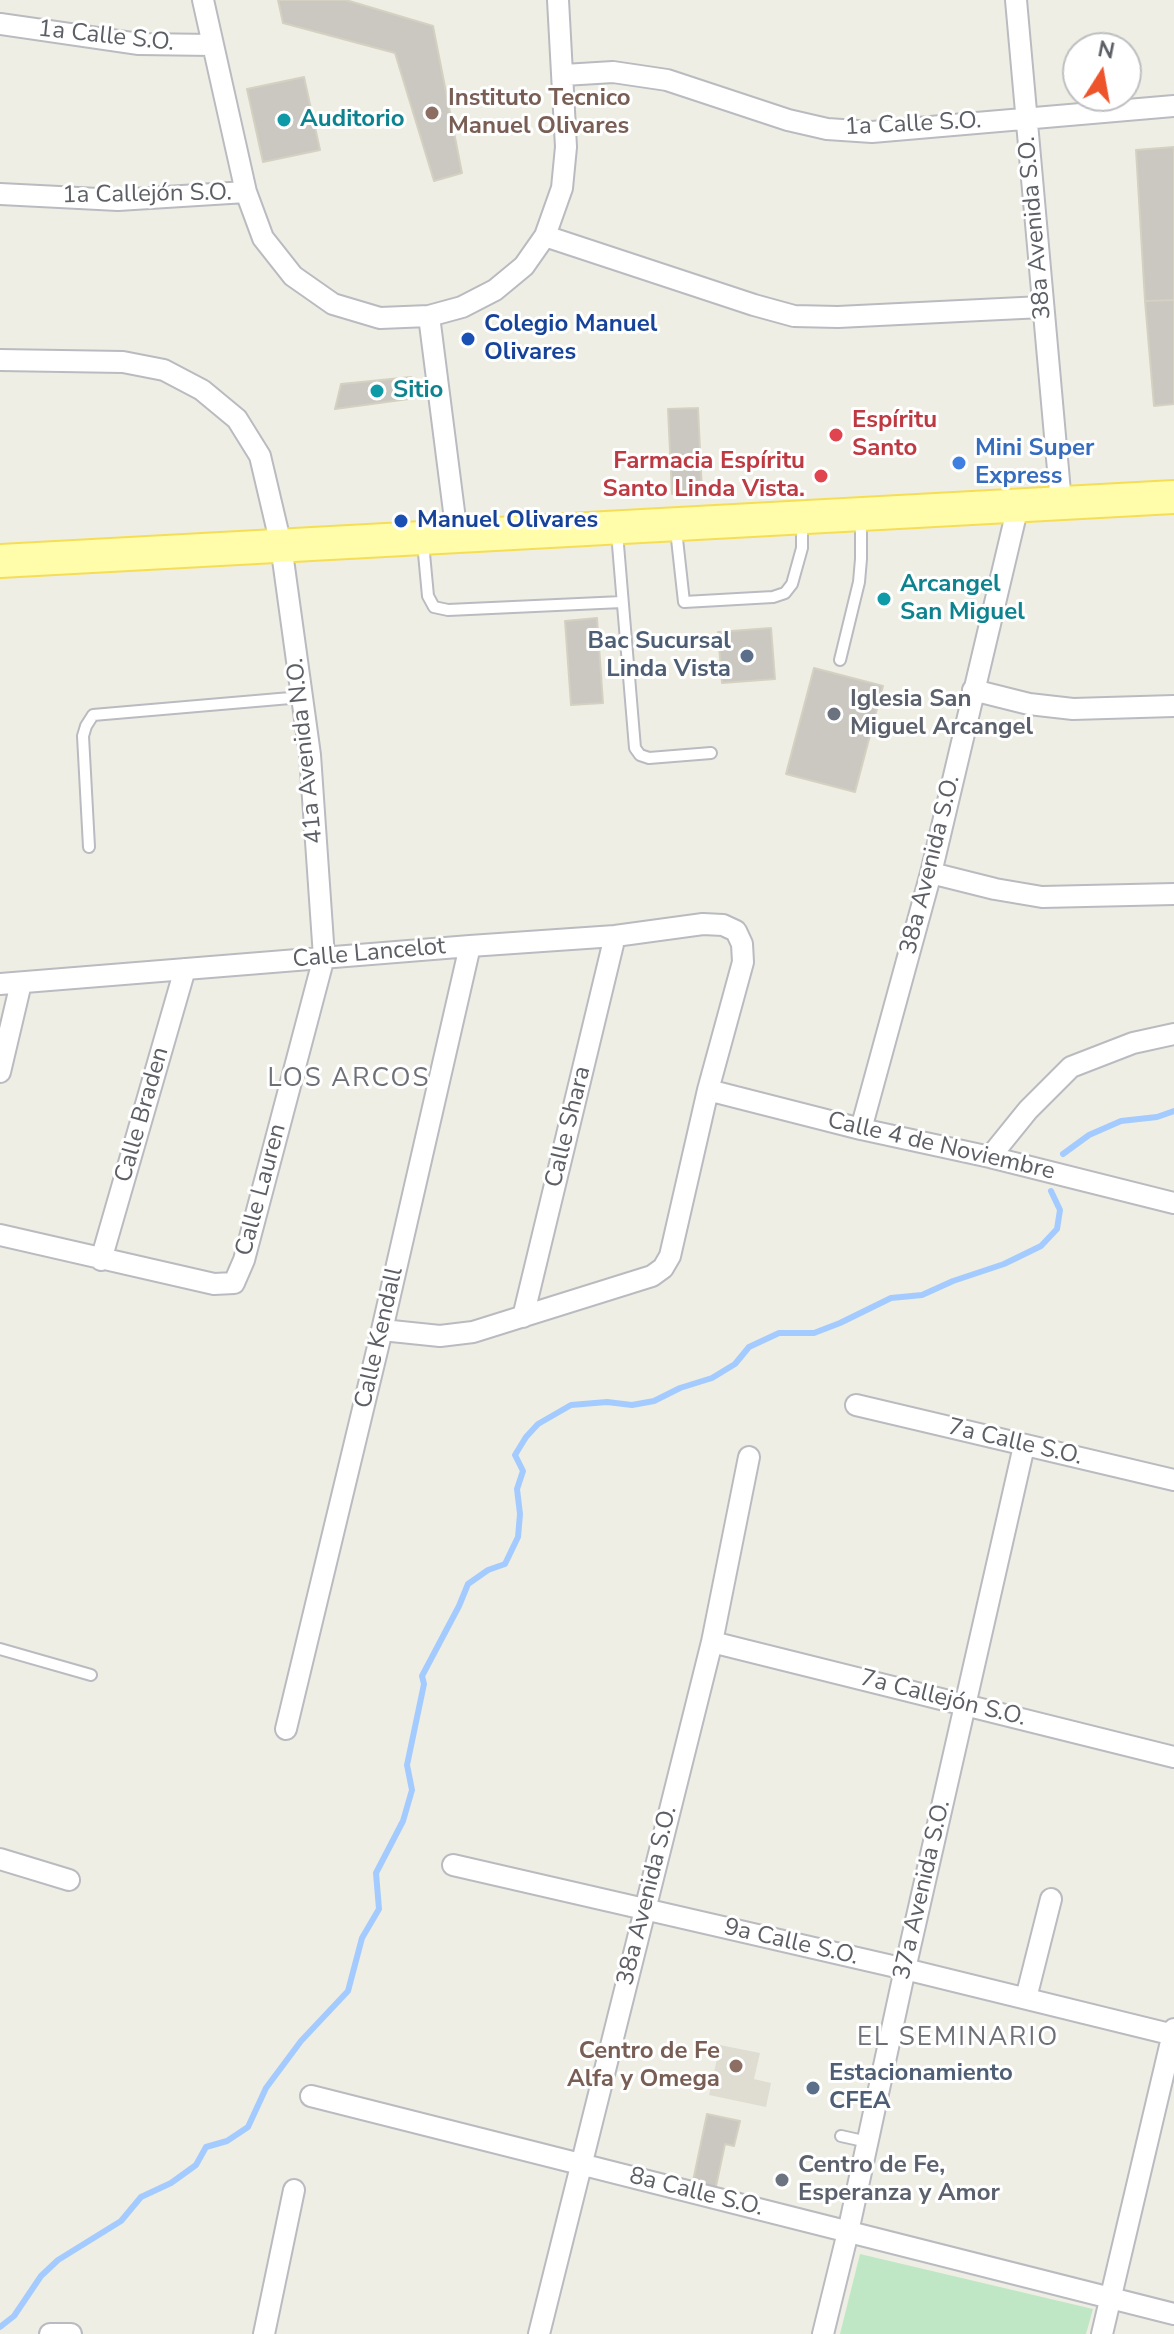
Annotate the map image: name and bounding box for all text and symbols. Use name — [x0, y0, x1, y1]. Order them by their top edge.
street label: 1a Calle S.O. — [36, 16, 176, 58]
north arrow — [1062, 32, 1142, 112]
text: N — [1095, 34, 1117, 67]
place label: Instituto Tecnico Manuel Olivares — [448, 85, 631, 141]
marker: Instituto Tecnico Manuel Olivares — [423, 104, 441, 122]
place label: Auditorio — [300, 106, 405, 134]
street label: 1a Calle S.O. — [844, 107, 982, 143]
marker: Auditorio — [275, 111, 293, 129]
street label: 38a Avenida S.O. — [1014, 135, 1058, 321]
street label: 1a Callejón S.O. — [62, 179, 232, 211]
place label: Colegio Manuel Olivares — [484, 311, 657, 367]
marker: Colegio Manuel Olivares — [459, 330, 477, 348]
place label: Sitio — [393, 377, 443, 405]
marker: Sitio — [368, 382, 386, 400]
place label: Espíritu Santo — [852, 407, 937, 463]
marker: Espíritu Santo — [827, 426, 845, 444]
place label: Mini Super Express — [975, 435, 1094, 491]
place label: Farmacia Espíritu Santo Linda Vista. — [603, 448, 805, 504]
marker: Mini Super Express — [950, 454, 968, 472]
marker: Farmacia Espíritu Santo Linda Vista. — [812, 467, 830, 485]
place label: Manuel Olivares — [417, 507, 598, 535]
marker: Manuel Olivares — [392, 512, 410, 530]
place label: Arcangel San Miguel — [900, 571, 1025, 627]
marker: Arcangel San Miguel — [875, 590, 893, 608]
place label: Bac Sucursal Linda Vista — [588, 628, 731, 684]
marker: Bac Sucursal Linda Vista — [738, 647, 756, 665]
street label: 41a Avenida N.O. — [282, 657, 330, 845]
place label: Iglesia San Miguel Arcangel — [850, 686, 1033, 742]
marker: Iglesia San Miguel Arcangel — [825, 705, 843, 723]
street label: 38a Avenida S.O. — [895, 772, 967, 958]
street label: Calle Lancelot — [291, 933, 447, 975]
street label: Calle Braden — [110, 1044, 176, 1186]
street label: Calle Shara — [540, 1063, 598, 1191]
district label: LOS ARCOS — [268, 1064, 430, 1096]
street label: Calle 4 de Noviembre — [825, 1107, 1057, 1187]
street label: Calle Lauren — [231, 1121, 293, 1259]
street label: Calle Kendall — [350, 1265, 410, 1411]
street label: 7a Calle S.O. — [945, 1414, 1085, 1472]
street label: 7a Callejón S.O. — [857, 1665, 1029, 1733]
street label: 37a Avenida S.O. — [888, 1797, 958, 1983]
street label: 38a Avenida S.O. — [612, 1803, 684, 1989]
street label: 9a Calle S.O. — [721, 1914, 861, 1972]
district label: EL SEMINARIO — [857, 2023, 1059, 2055]
place label: Centro de Fe Alfa y Omega — [567, 2038, 720, 2094]
marker: Centro de Fe Alfa y Omega — [727, 2057, 745, 2075]
place label: Estacionamiento CFEA — [829, 2060, 1013, 2116]
marker: Estacionamiento CFEA — [804, 2079, 822, 2097]
place label: Centro de Fe, Esperanza y Amor — [798, 2152, 1000, 2208]
street label: 8a Calle S.O. — [626, 2162, 766, 2224]
marker: Centro de Fe, Esperanza y Amor — [773, 2171, 791, 2189]

